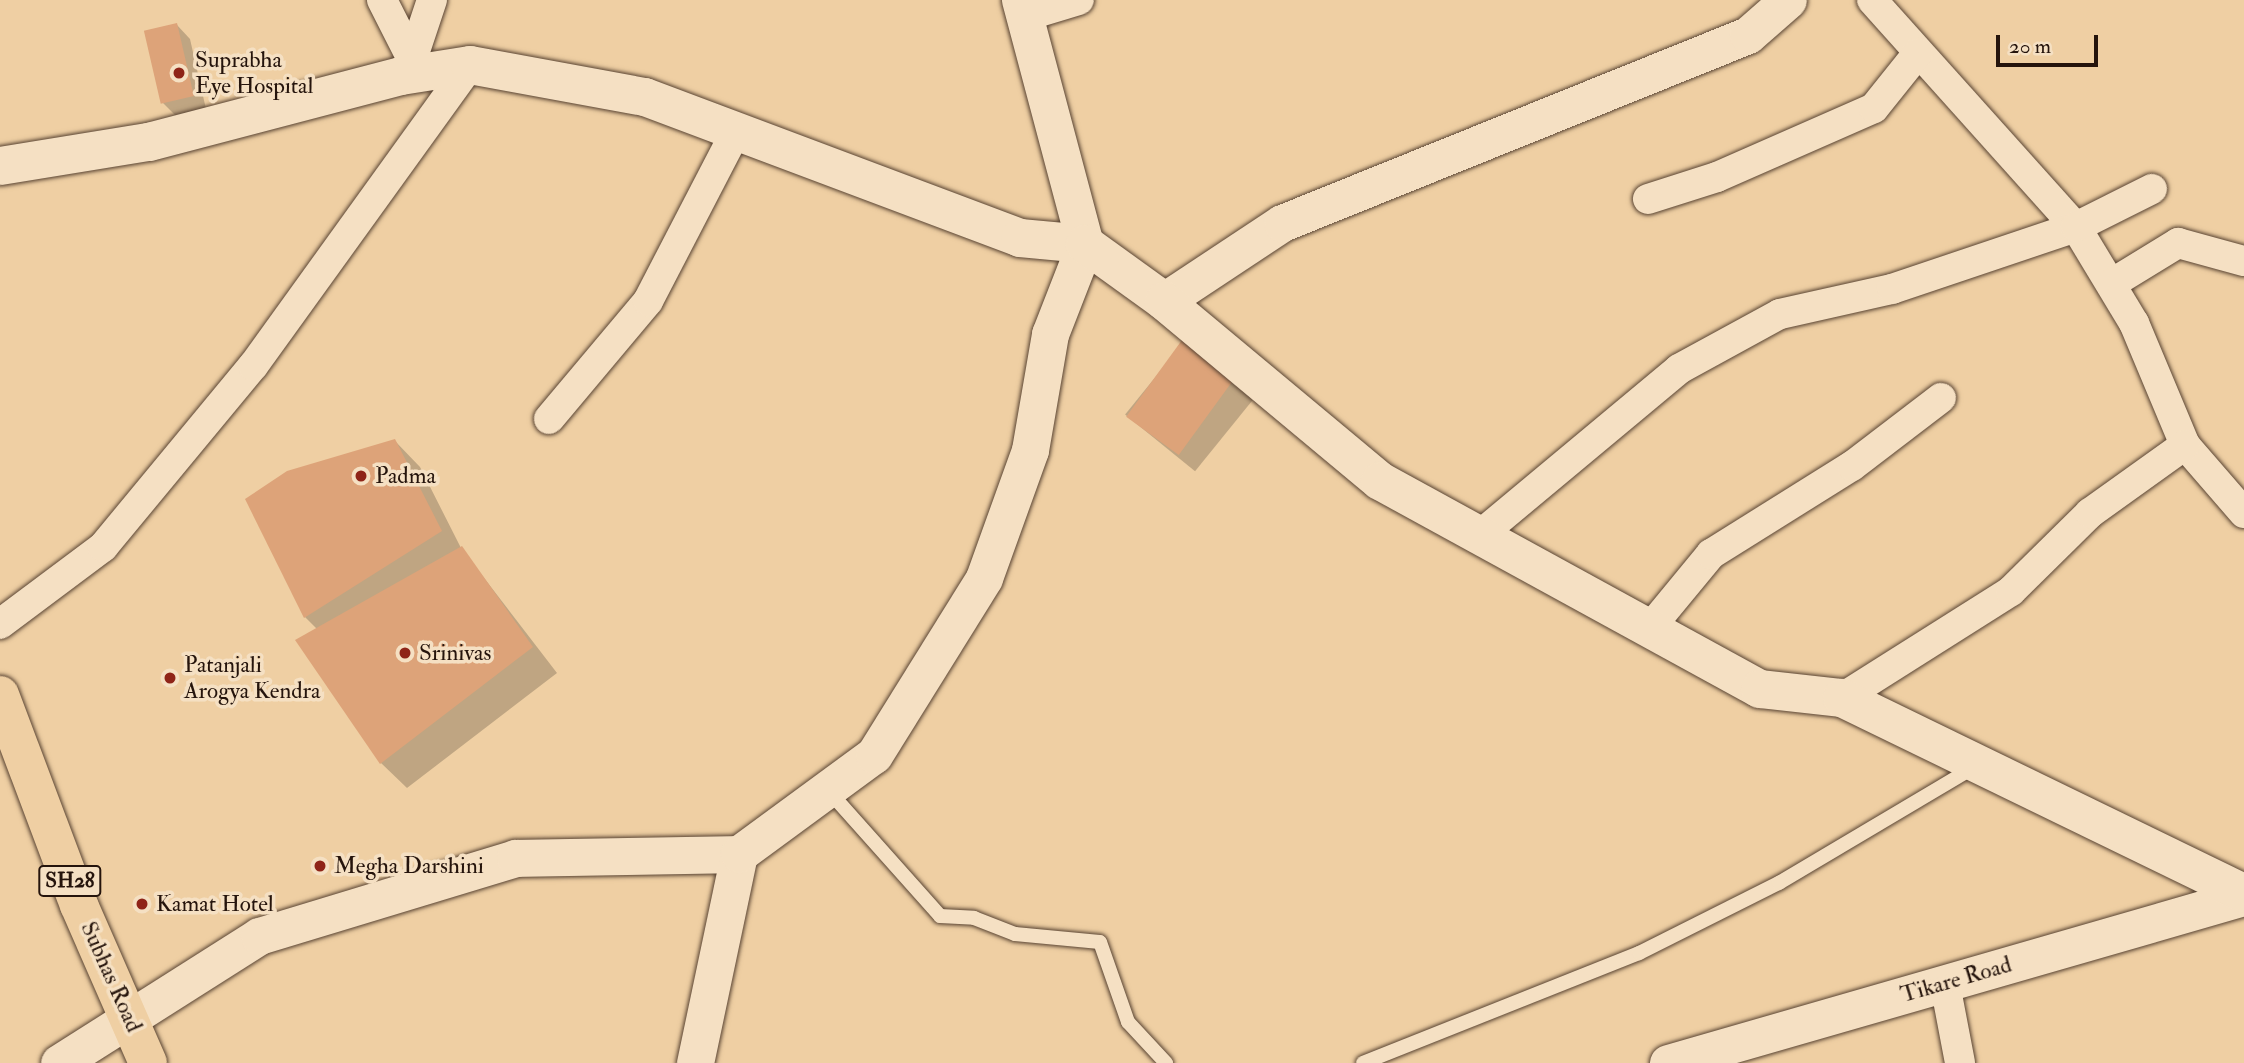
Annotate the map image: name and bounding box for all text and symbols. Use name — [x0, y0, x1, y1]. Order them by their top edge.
scale bar — [1999, 21, 2100, 65]
text: 20 m — [2009, 33, 2051, 60]
place label: Suprabha Eye Hospital — [195, 46, 313, 100]
marker: Suprabha Eye Hospital — [169, 63, 189, 83]
place label: Padma — [375, 462, 436, 490]
marker: Padma — [353, 468, 369, 484]
place label: Srinivas — [419, 639, 491, 667]
marker: Srinivas — [397, 645, 413, 661]
place label: Patanjali Arogya Kendra — [184, 651, 321, 705]
marker: Patanjali Arogya Kendra — [162, 670, 178, 686]
place label: Megha Darshini — [334, 852, 484, 880]
marker: Megha Darshini — [312, 858, 328, 874]
road number: SH28 — [37, 864, 103, 898]
place label: Kamat Hotel — [156, 890, 274, 918]
marker: Kamat Hotel — [134, 896, 150, 912]
street label: Subhas Road — [74, 917, 148, 1037]
street label: Tikare Road — [1897, 951, 2015, 1009]

